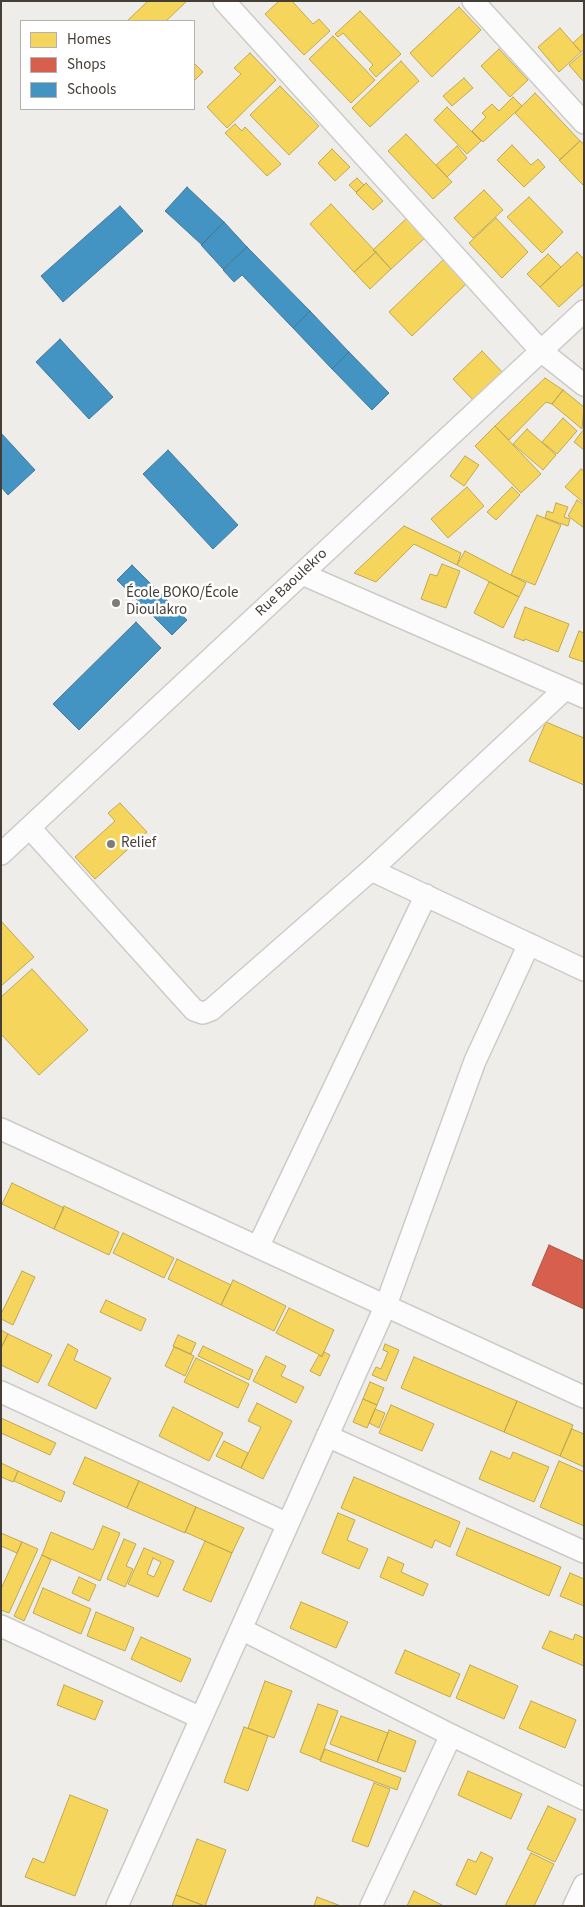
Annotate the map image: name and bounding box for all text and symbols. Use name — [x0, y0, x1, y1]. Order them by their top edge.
legend — [20, 20, 195, 110]
text: Homes — [67, 29, 111, 50]
text: Shops — [67, 54, 106, 75]
text: Schools — [67, 79, 116, 100]
street label: Rue Baoulekro — [252, 545, 332, 621]
place label: École BOKO/École Dioulakro — [126, 585, 238, 620]
marker: École BOKO/École Dioulakro — [110, 597, 122, 609]
place label: Relief — [121, 835, 156, 853]
marker: Relief — [105, 838, 117, 850]

